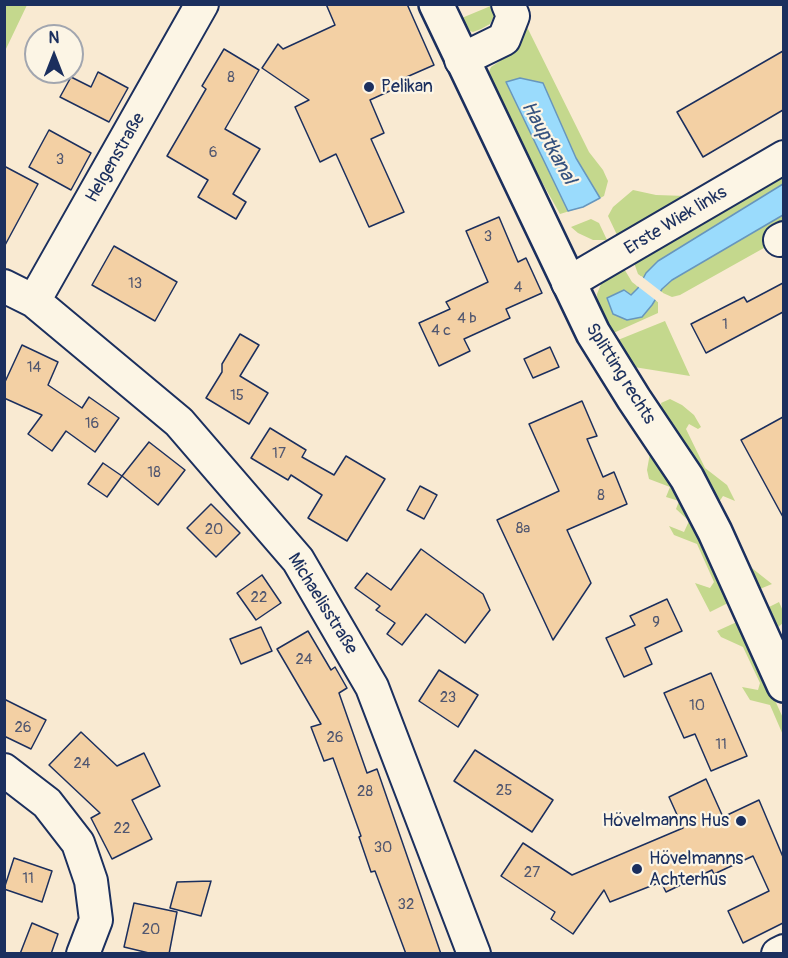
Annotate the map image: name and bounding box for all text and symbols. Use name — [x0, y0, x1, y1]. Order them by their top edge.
north arrow — [24, 24, 84, 84]
text: N — [49, 28, 59, 48]
house number: 8 — [227, 69, 235, 87]
place label: Pelikan — [381, 76, 433, 98]
marker: Pelikan — [362, 80, 376, 94]
water label: Hauptkanal — [515, 97, 581, 189]
street label: Helgenstraße — [82, 109, 150, 207]
house number: 6 — [209, 144, 217, 162]
house number: 3 — [56, 151, 64, 169]
street label: Erste Wiek links — [621, 182, 731, 260]
house number: 3 — [484, 228, 492, 246]
house number: 13 — [128, 275, 142, 293]
house number: 4 — [514, 279, 522, 297]
house number: 4 b — [457, 310, 477, 328]
house number: 1 — [722, 316, 728, 334]
street label: Splitting rechts — [580, 320, 660, 428]
house number: 4 c — [431, 322, 451, 340]
house number: 14 — [27, 359, 41, 377]
house number: 15 — [230, 387, 244, 405]
house number: 16 — [85, 415, 99, 433]
house number: 17 — [272, 445, 286, 463]
house number: 18 — [147, 464, 161, 482]
house number: 8 — [597, 487, 605, 505]
house number: 8a — [516, 520, 530, 538]
house number: 20 — [205, 521, 223, 539]
street label: Michaelisstraße — [282, 549, 362, 659]
house number: 22 — [251, 589, 267, 607]
house number: 9 — [652, 614, 660, 632]
house number: 24 — [295, 651, 313, 669]
house number: 23 — [440, 689, 456, 707]
house number: 10 — [689, 697, 705, 715]
house number: 26 — [14, 719, 32, 737]
house number: 26 — [326, 729, 344, 747]
house number: 11 — [715, 736, 727, 754]
house number: 24 — [73, 755, 91, 773]
house number: 25 — [496, 782, 512, 800]
house number: 28 — [357, 783, 373, 801]
place label: Hövelmanns Hus — [602, 810, 729, 832]
marker: Hövelmanns Hus — [734, 814, 748, 828]
house number: 22 — [114, 820, 130, 838]
house number: 30 — [374, 839, 392, 857]
place label: Hövelmanns Achterhus — [649, 848, 743, 890]
marker: Hövelmanns Achterhus — [630, 862, 644, 876]
house number: 27 — [524, 864, 540, 882]
house number: 11 — [22, 870, 34, 888]
house number: 32 — [398, 896, 414, 914]
house number: 20 — [142, 921, 160, 939]

